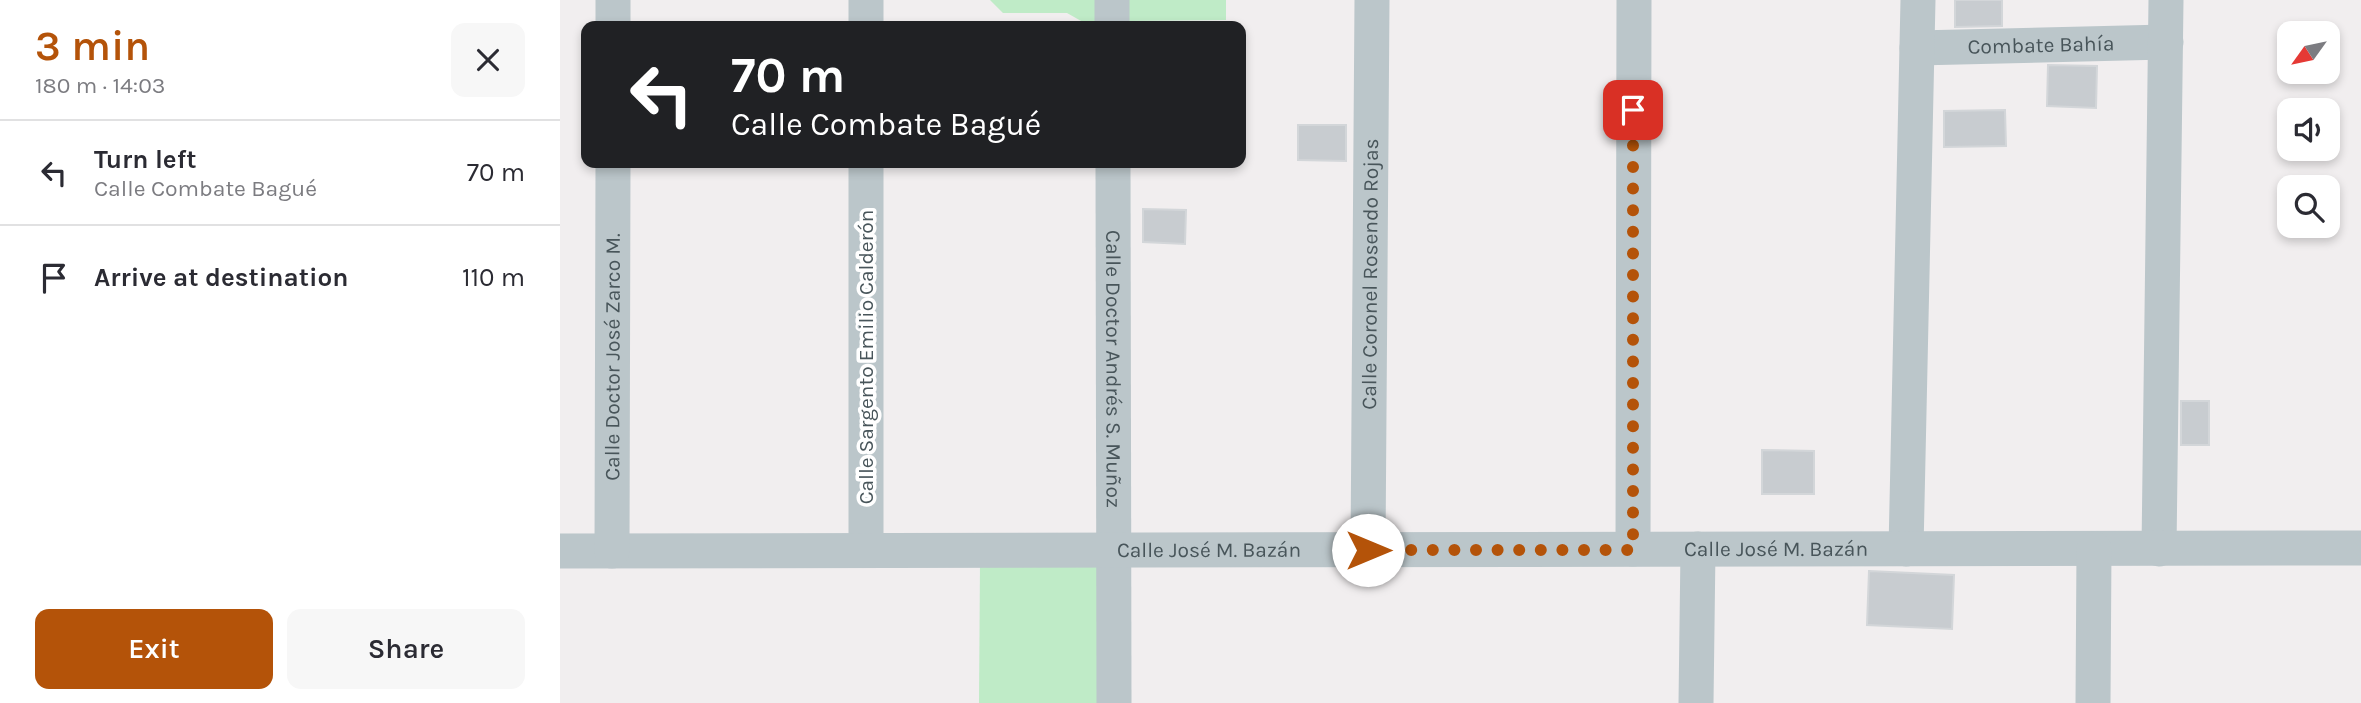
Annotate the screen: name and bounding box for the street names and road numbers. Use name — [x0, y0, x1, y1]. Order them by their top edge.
street label: Combate Bahía — [1967, 31, 2115, 59]
street label: Calle Coronel Rosendo Rojas — [1357, 138, 1383, 410]
street label: Calle Sargento Emilio Calderón — [854, 210, 878, 504]
street label: Calle Doctor Andrés S. Muñoz — [1101, 230, 1126, 508]
street label: Calle Doctor José Zarco M. — [600, 233, 625, 481]
street label: Calle José M. Bazán — [1684, 537, 1868, 561]
street label: Calle José M. Bazán — [1117, 538, 1301, 562]

